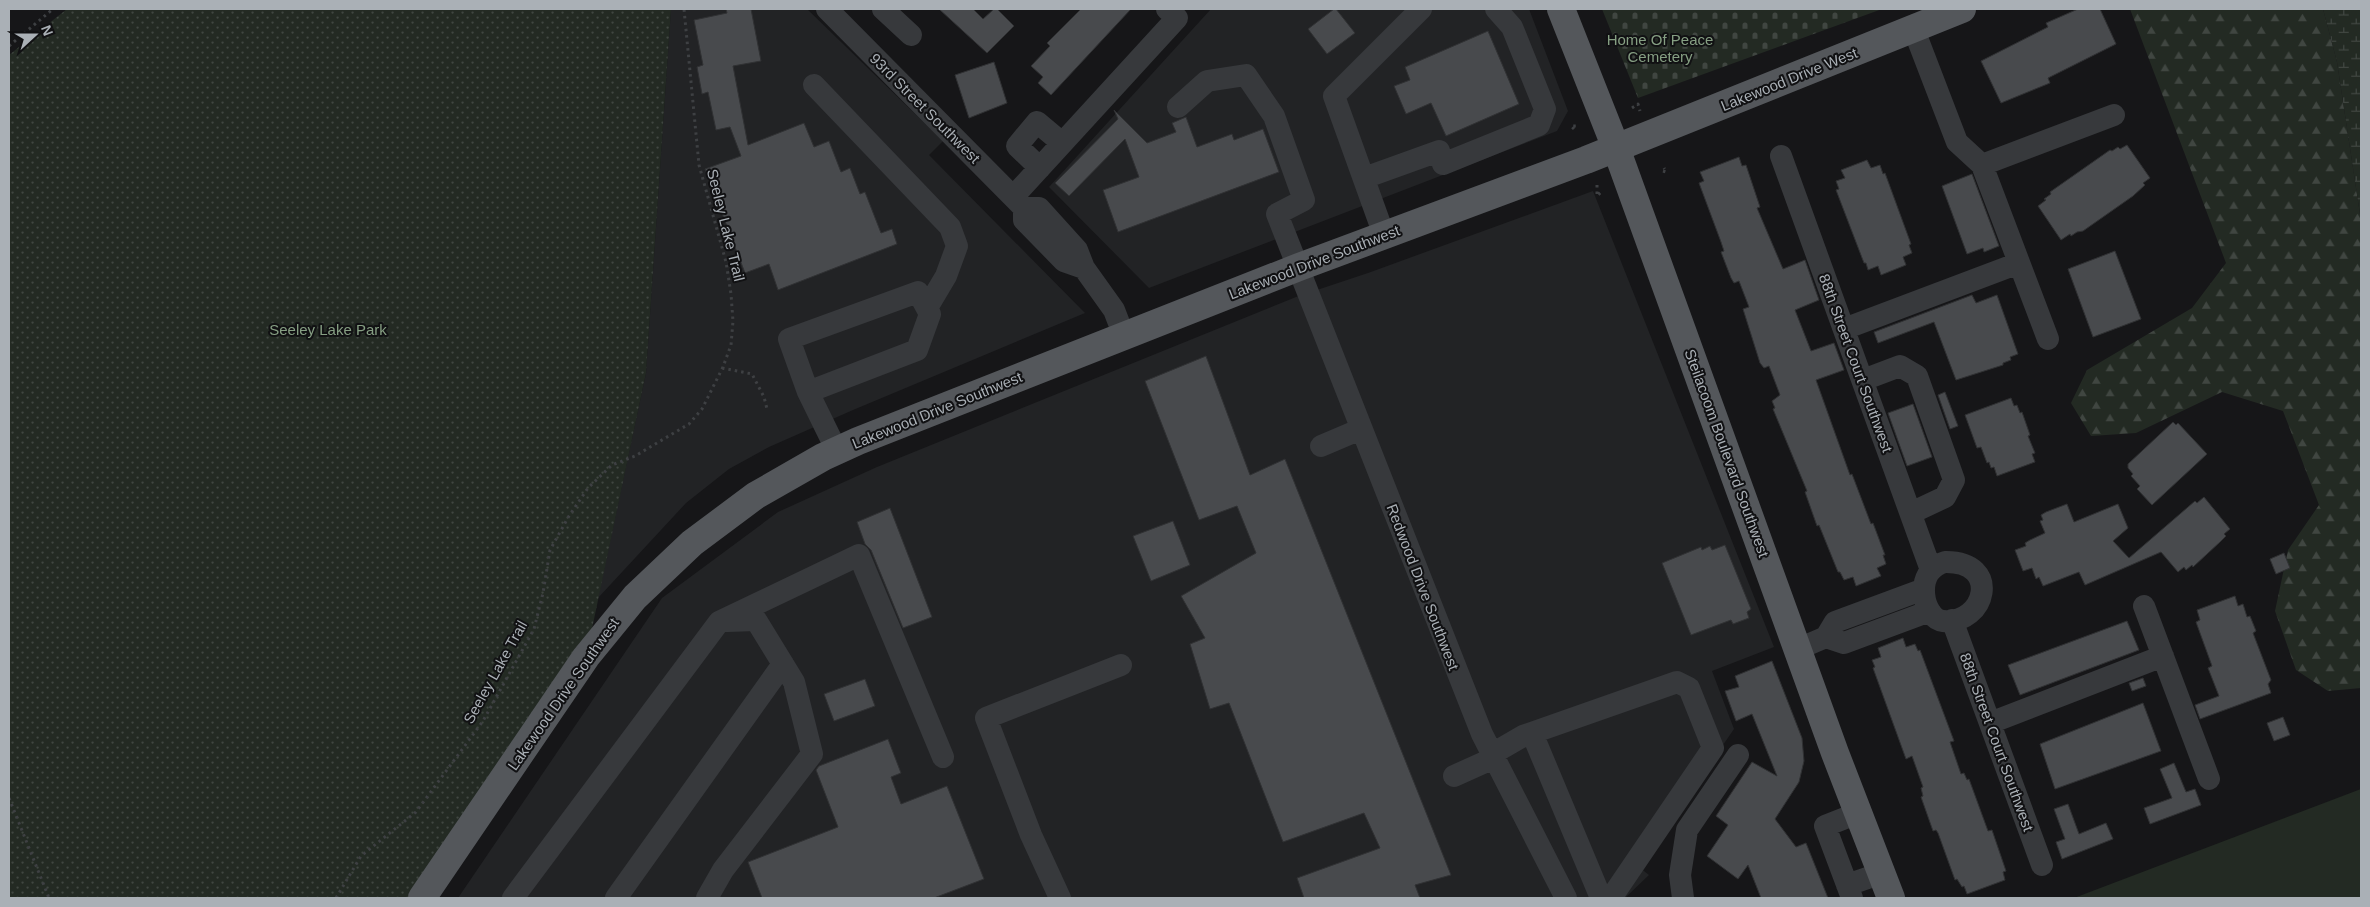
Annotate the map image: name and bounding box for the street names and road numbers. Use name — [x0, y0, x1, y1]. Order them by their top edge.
street label: Lakewood Drive West — [1718, 44, 1860, 114]
street label: 93rd Street Southwest — [867, 50, 984, 167]
street label: Seeley Lake Trail — [704, 167, 748, 283]
street label: Lakewood Drive Southwest — [1226, 221, 1403, 303]
street label: 88th Street Court Southwest — [1816, 272, 1896, 455]
street label: Steilacoom Boulevard Southwest — [1681, 347, 1773, 560]
street label: Lakewood Drive Southwest — [850, 368, 1025, 452]
street label: Redwood Drive Southwest — [1383, 501, 1463, 673]
street label: Lakewood Drive Southwest — [504, 614, 623, 773]
street label: Seeley Lake Trail — [460, 618, 530, 726]
street label: 88th Street Court Southwest — [1957, 651, 2037, 834]

